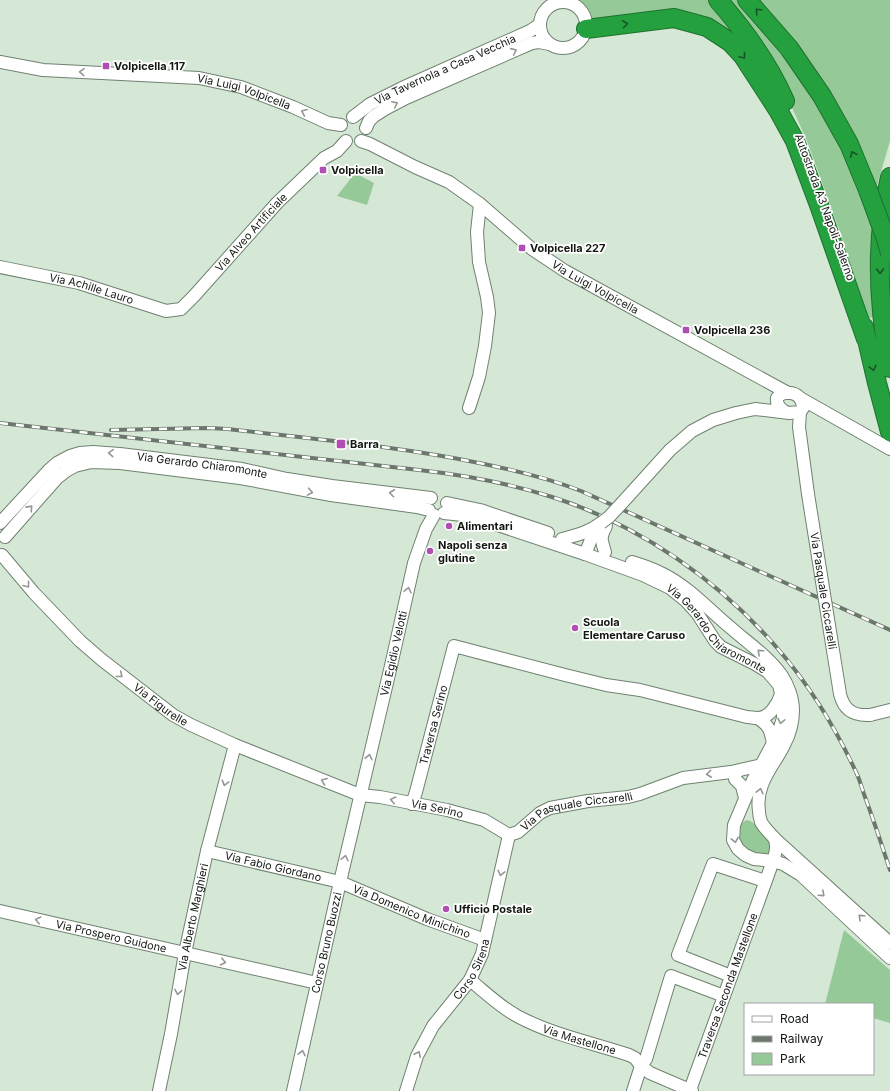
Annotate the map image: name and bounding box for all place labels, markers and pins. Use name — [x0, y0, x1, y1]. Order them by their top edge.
place label: Volpicella 117 — [114, 59, 185, 73]
marker: Volpicella 117 — [101, 61, 111, 71]
place label: Volpicella — [331, 163, 384, 177]
marker: Volpicella — [318, 165, 328, 175]
place label: Volpicella 227 — [530, 241, 605, 255]
marker: Volpicella 227 — [517, 243, 527, 253]
place label: Volpicella 236 — [694, 323, 770, 337]
marker: Volpicella 236 — [681, 325, 691, 335]
place label: Barra — [350, 437, 379, 451]
marker: Barra — [335, 438, 347, 450]
place label: Alimentari — [457, 519, 513, 533]
marker: Alimentari — [444, 521, 454, 531]
place label: Napoli senza glutine — [438, 538, 507, 565]
marker: Napoli senza glutine — [425, 546, 435, 556]
place label: Scuola Elementare Caruso — [583, 615, 686, 642]
marker: Scuola Elementare Caruso — [570, 623, 580, 633]
place label: Ufficio Postale — [454, 902, 533, 916]
marker: Ufficio Postale — [441, 904, 451, 914]

